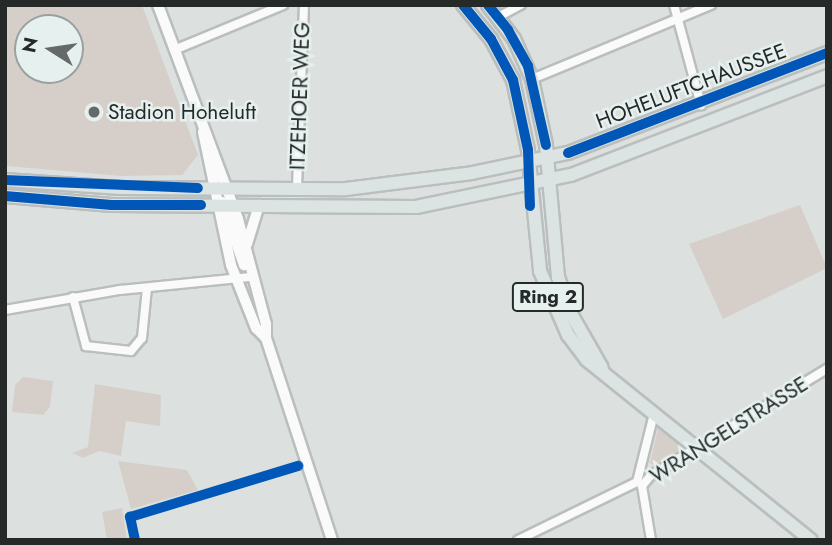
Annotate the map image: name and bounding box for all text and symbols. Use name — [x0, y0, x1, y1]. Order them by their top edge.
north arrow — [14, 14, 84, 84]
street label: ITZEHOER WEG — [285, 21, 315, 171]
text: N — [15, 35, 45, 55]
street label: HOHELUFTCHAUSSEE — [592, 38, 790, 134]
place label: Stadion Hoheluft — [108, 99, 256, 125]
marker: Stadion Hoheluft — [86, 104, 102, 120]
road number: Ring 2 — [511, 282, 585, 312]
street label: WRANGELSTRASSE — [645, 371, 813, 489]

